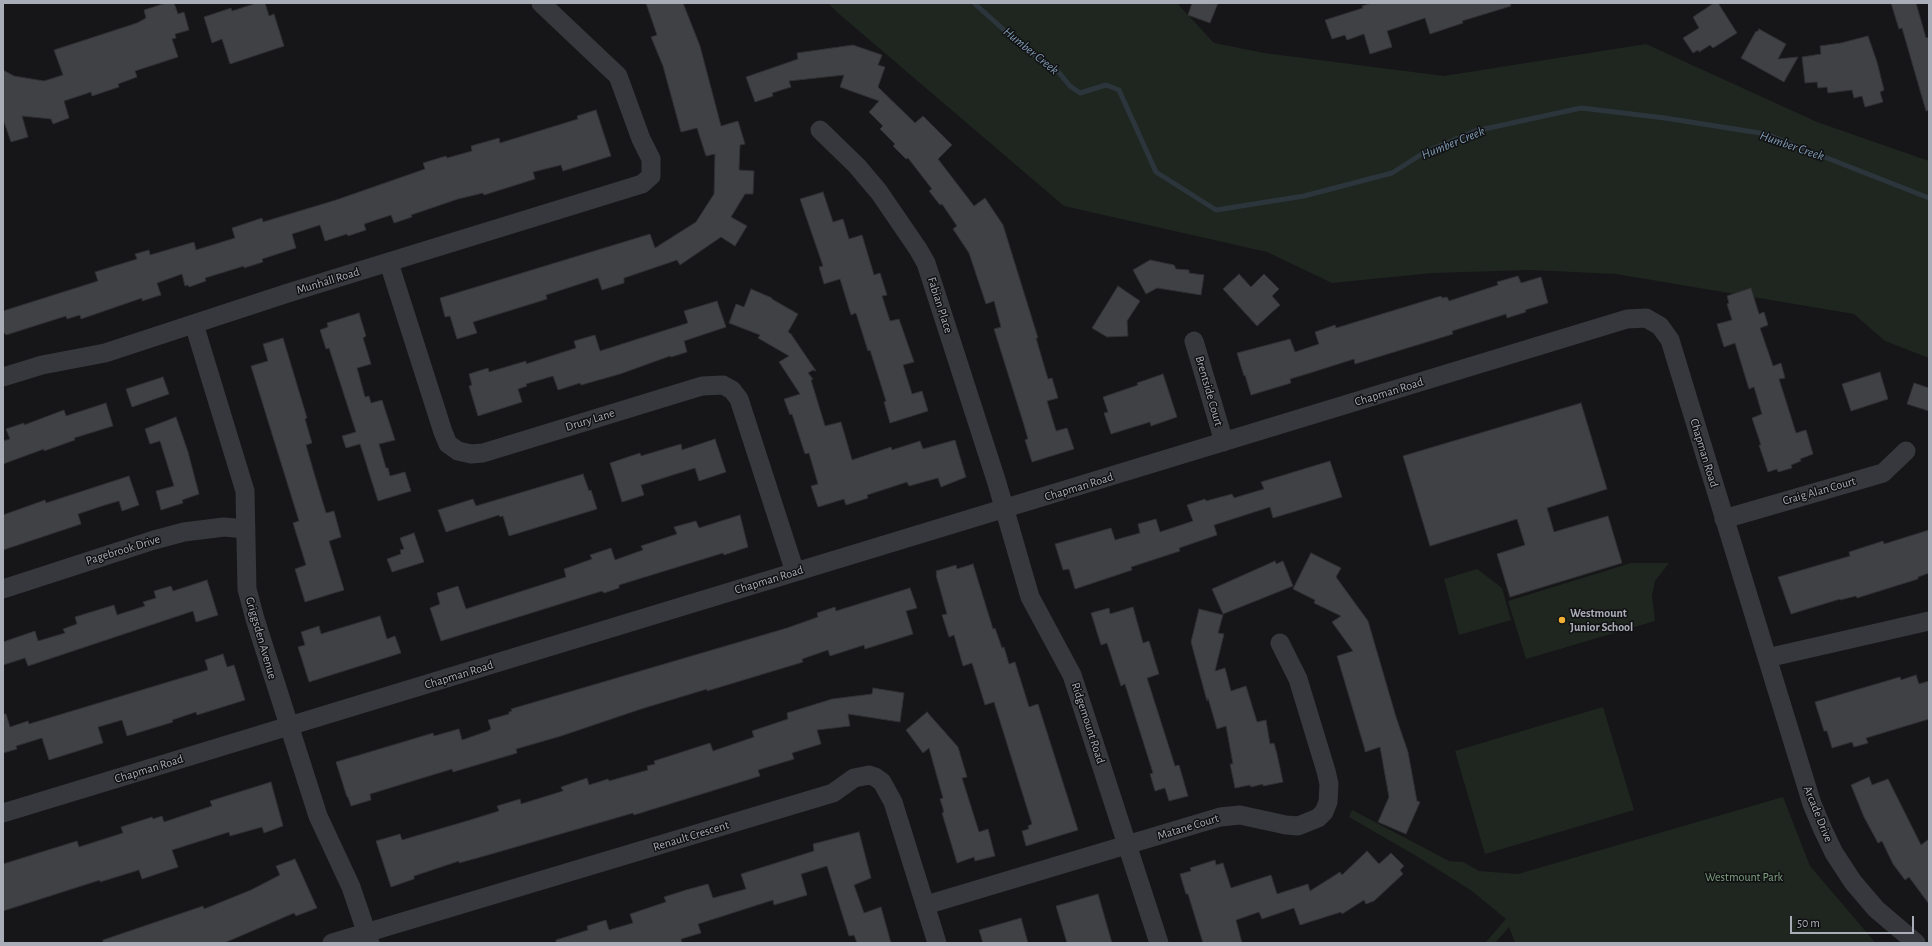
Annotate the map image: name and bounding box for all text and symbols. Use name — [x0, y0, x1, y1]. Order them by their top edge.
water label: Humber Creek — [1000, 24, 1062, 78]
water label: Humber Creek — [1419, 123, 1487, 163]
water label: Humber Creek — [1758, 128, 1826, 164]
street label: Munhall Road — [295, 265, 361, 297]
street label: Fabian Place — [924, 275, 956, 335]
street label: Brentside Court — [1192, 354, 1226, 428]
street label: Chapman Road — [1353, 375, 1425, 409]
street label: Drury Lane — [564, 406, 616, 434]
street label: Chapman Road — [1687, 417, 1721, 489]
street label: Chapman Road — [1043, 470, 1115, 504]
street label: Craig Alan Court — [1781, 474, 1857, 508]
street label: Pagebrook Drive — [84, 532, 162, 568]
street label: Chapman Road — [733, 563, 805, 597]
street label: Griggsden Avenue — [242, 595, 280, 681]
place label: Westmount Junior School — [1570, 606, 1633, 634]
marker: Westmount Junior School — [1557, 615, 1567, 625]
street label: Chapman Road — [423, 658, 495, 692]
street label: Ridgemount Road — [1068, 681, 1108, 765]
street label: Chapman Road — [113, 752, 185, 786]
street label: Arcade Drive — [1800, 784, 1836, 844]
street label: Matane Court — [1156, 811, 1220, 843]
street label: Renault Crescent — [651, 818, 731, 854]
park label: Westmount Park — [1705, 870, 1783, 884]
scale bar — [1792, 908, 1916, 934]
text: 50 m — [1797, 917, 1820, 929]

